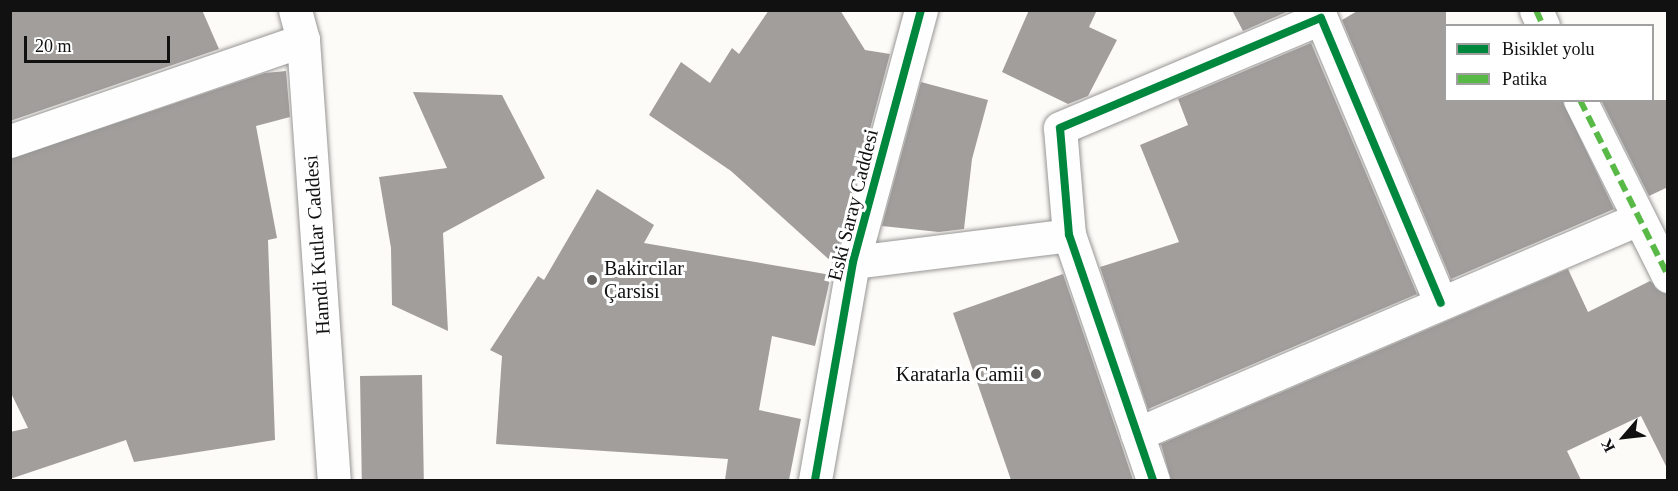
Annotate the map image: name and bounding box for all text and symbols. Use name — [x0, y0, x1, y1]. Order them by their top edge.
scale bar — [27, 24, 172, 62]
legend — [1444, 24, 1654, 102]
text: 20 m — [35, 36, 72, 56]
text: Bisiklet yolu — [1502, 39, 1595, 59]
text: Patika — [1502, 69, 1547, 89]
street label: Eski Saray Caddesi — [823, 127, 883, 283]
street label: Hamdi Kutlar Caddesi — [299, 154, 335, 336]
place label: Bakircilar Çarsisi — [604, 256, 684, 303]
marker: Bakircilar Çarsisi — [585, 273, 599, 287]
place label: Karatarla Camii — [896, 362, 1024, 386]
marker: Karatarla Camii — [1029, 367, 1043, 381]
north arrow — [1594, 407, 1654, 467]
text: K — [1597, 436, 1618, 455]

